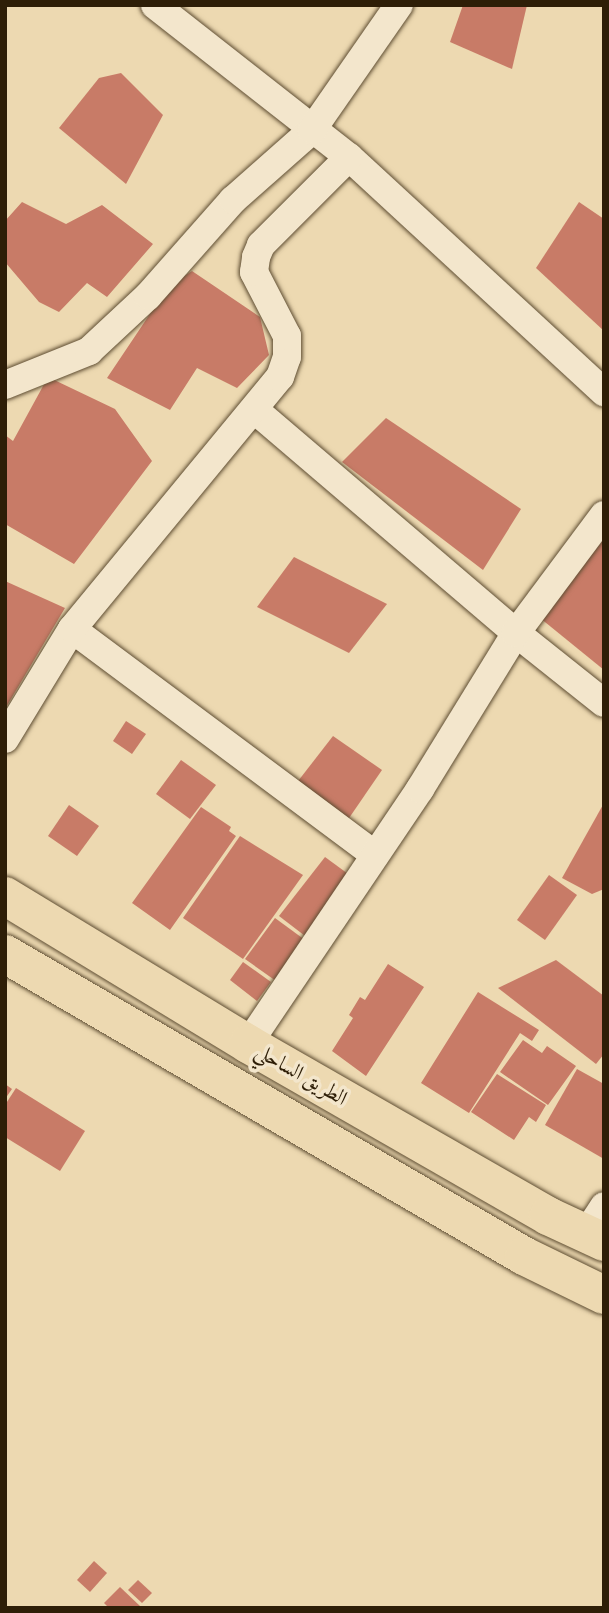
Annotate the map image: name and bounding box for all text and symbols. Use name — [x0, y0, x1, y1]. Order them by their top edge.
street label: الطريق الساحلي — [250, 1039, 352, 1111]

